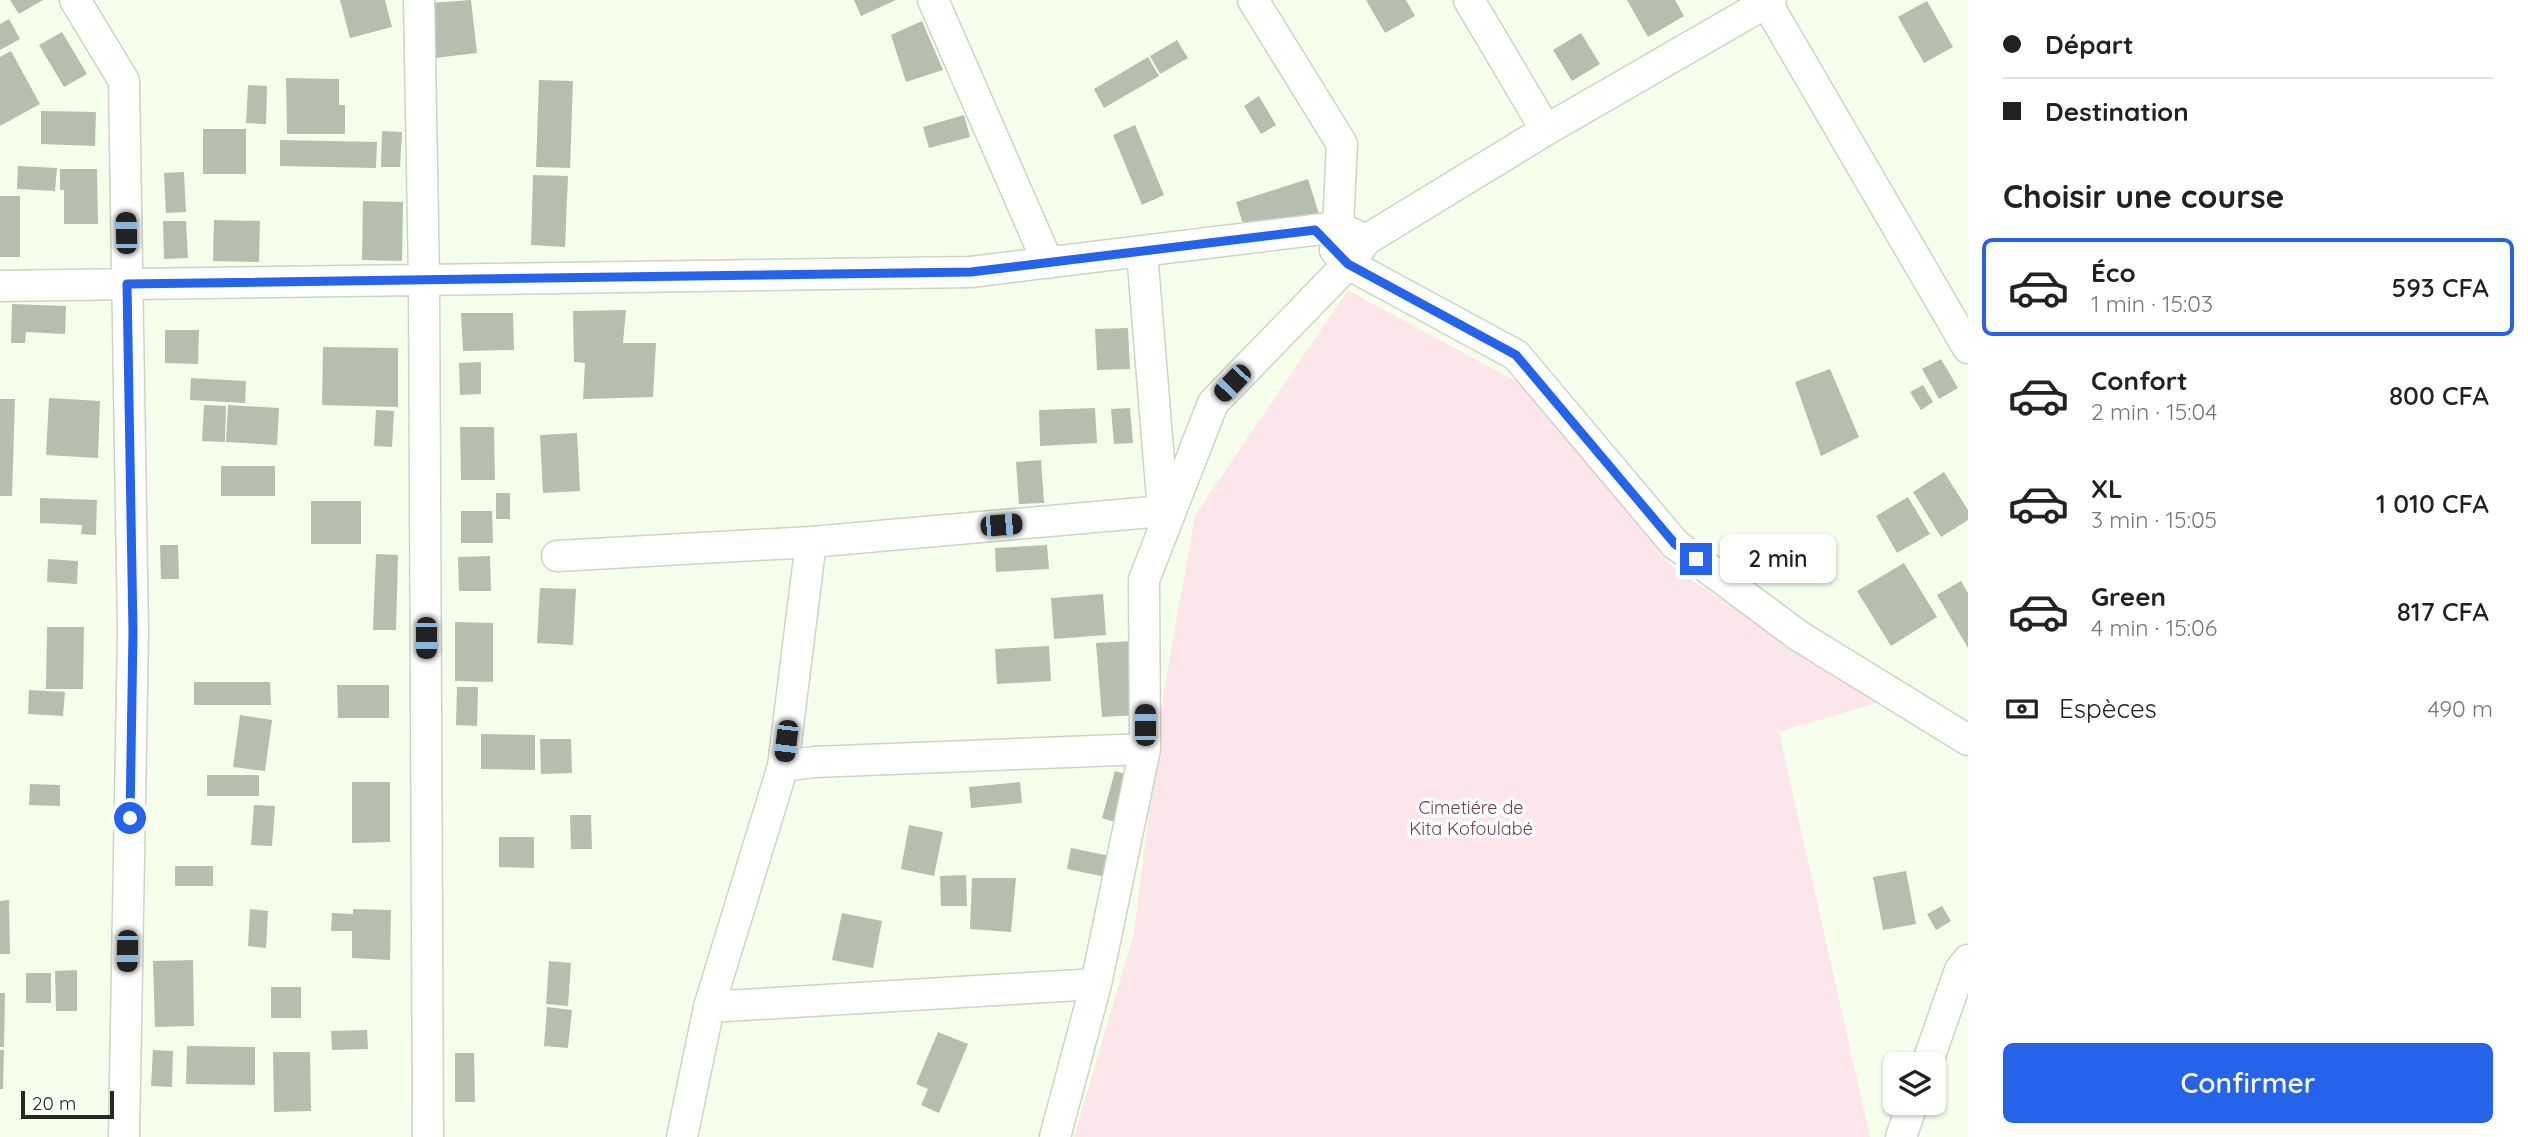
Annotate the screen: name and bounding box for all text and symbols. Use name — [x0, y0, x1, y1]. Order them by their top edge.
text: Départ — [2045, 28, 2134, 61]
text: Destination — [2045, 95, 2189, 128]
text: Choisir une course — [2003, 176, 2284, 216]
car — [116, 212, 137, 254]
icon: car — [2007, 256, 2070, 319]
text: Éco — [2091, 256, 2136, 289]
text: 593 CFA — [2391, 271, 2489, 304]
text: 1 min · 15:03 — [2091, 289, 2213, 318]
car — [1210, 361, 1255, 405]
icon: car — [2007, 364, 2070, 427]
text: Confort — [2091, 364, 2188, 397]
text: 800 CFA — [2389, 379, 2489, 412]
text: 2 min · 15:04 — [2091, 397, 2217, 426]
icon: car — [2007, 472, 2070, 535]
text: XL — [2091, 472, 2123, 505]
text: 1 010 CFA — [2376, 487, 2489, 520]
text: 3 min · 15:05 — [2091, 505, 2217, 534]
car — [980, 513, 1023, 537]
callout: 2 min — [1720, 534, 1836, 584]
route end — [1680, 543, 1712, 575]
text: 2 min — [1748, 544, 1808, 573]
icon: car — [2007, 580, 2070, 643]
text: Green — [2091, 580, 2166, 613]
text: 817 CFA — [2397, 595, 2489, 628]
text: 4 min · 15:06 — [2091, 613, 2217, 642]
car — [416, 617, 437, 659]
icon: cash — [2003, 690, 2041, 728]
text: Espèces — [2059, 692, 2157, 725]
text: 490 m — [2428, 694, 2493, 723]
car — [1135, 704, 1156, 746]
car — [774, 719, 799, 763]
park label: Cimetiére de Kita Kofoulabé — [1409, 796, 1533, 840]
route start — [114, 802, 146, 834]
car — [117, 930, 138, 972]
button: Confirmer — [2003, 1043, 2493, 1123]
map controls — [1883, 1052, 1946, 1115]
button: layers — [1883, 1052, 1946, 1115]
scale bar — [21, 1088, 114, 1120]
text: 20 m — [32, 1091, 76, 1115]

